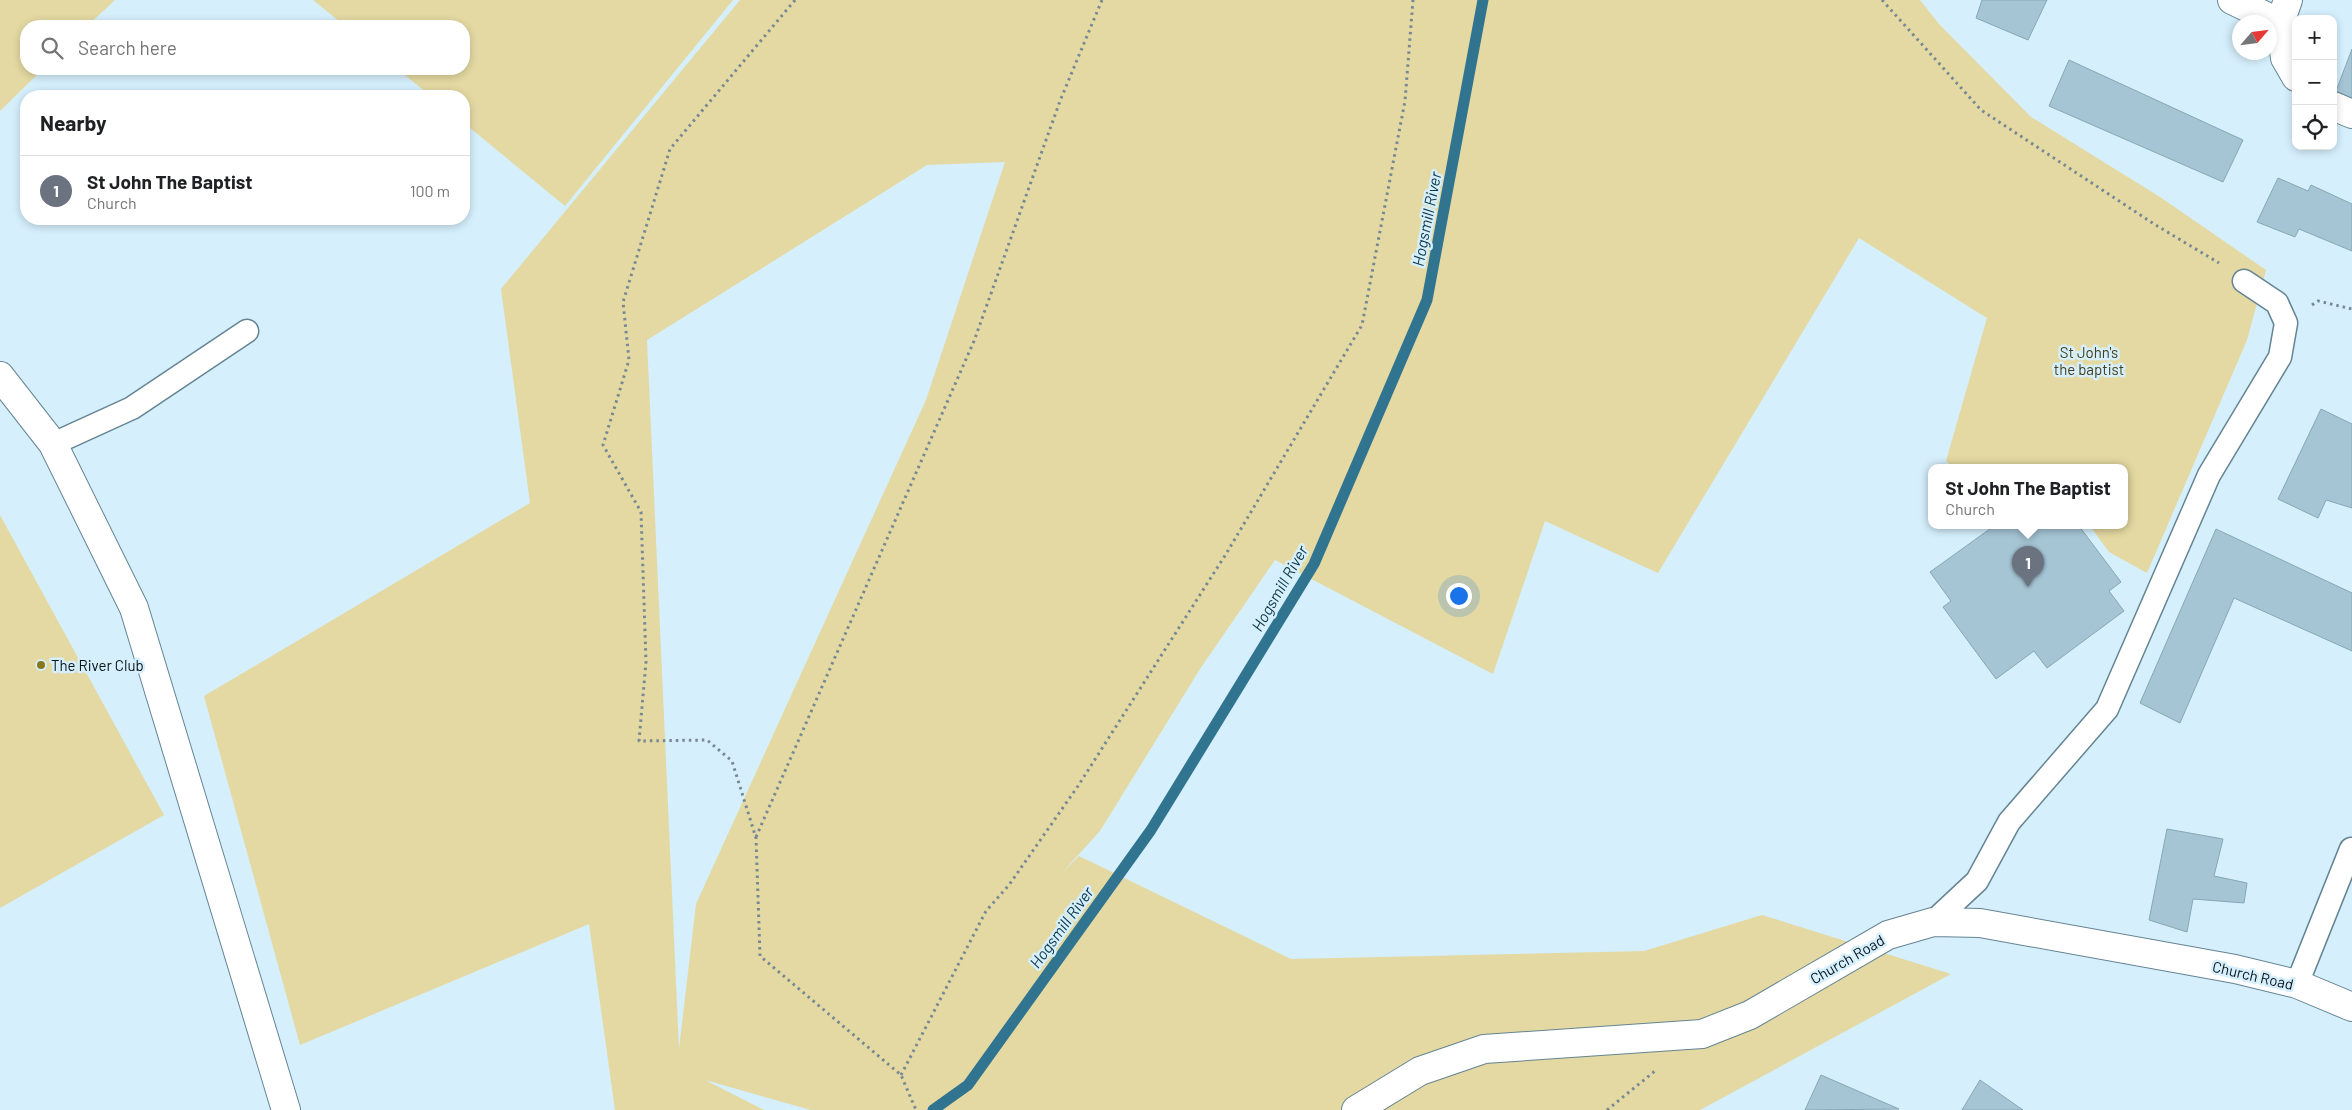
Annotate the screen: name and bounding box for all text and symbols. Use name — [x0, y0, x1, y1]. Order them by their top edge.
north arrow — [2232, 15, 2277, 60]
map controls — [2292, 15, 2337, 150]
button: + — [2292, 15, 2337, 60]
search box — [20, 20, 470, 75]
icon: search — [38, 34, 66, 62]
text: Search here — [78, 36, 177, 59]
button: − — [2292, 60, 2337, 105]
button: locate — [2292, 105, 2337, 150]
text: Nearby — [40, 110, 106, 135]
water label: Hogsmill River — [1408, 169, 1445, 268]
text: St John The Baptist — [87, 170, 253, 193]
text: 1 — [53, 181, 59, 200]
text: 100 m — [410, 181, 450, 200]
text: Church — [87, 193, 137, 212]
park label: St John's the baptist — [2054, 343, 2124, 378]
popup — [1928, 464, 2128, 529]
text: St John The Baptist — [1945, 476, 2111, 499]
text: Church — [1945, 499, 1995, 518]
water label: Hogsmill River — [1247, 541, 1312, 634]
pin: 1 — [2012, 546, 2044, 587]
your location — [1446, 583, 1472, 609]
place label: The River Club — [51, 656, 144, 674]
marker: The River Club — [35, 659, 47, 671]
water label: Hogsmill River — [1025, 882, 1098, 971]
street label: Church Road — [1807, 931, 1887, 987]
street label: Church Road — [2211, 957, 2295, 993]

